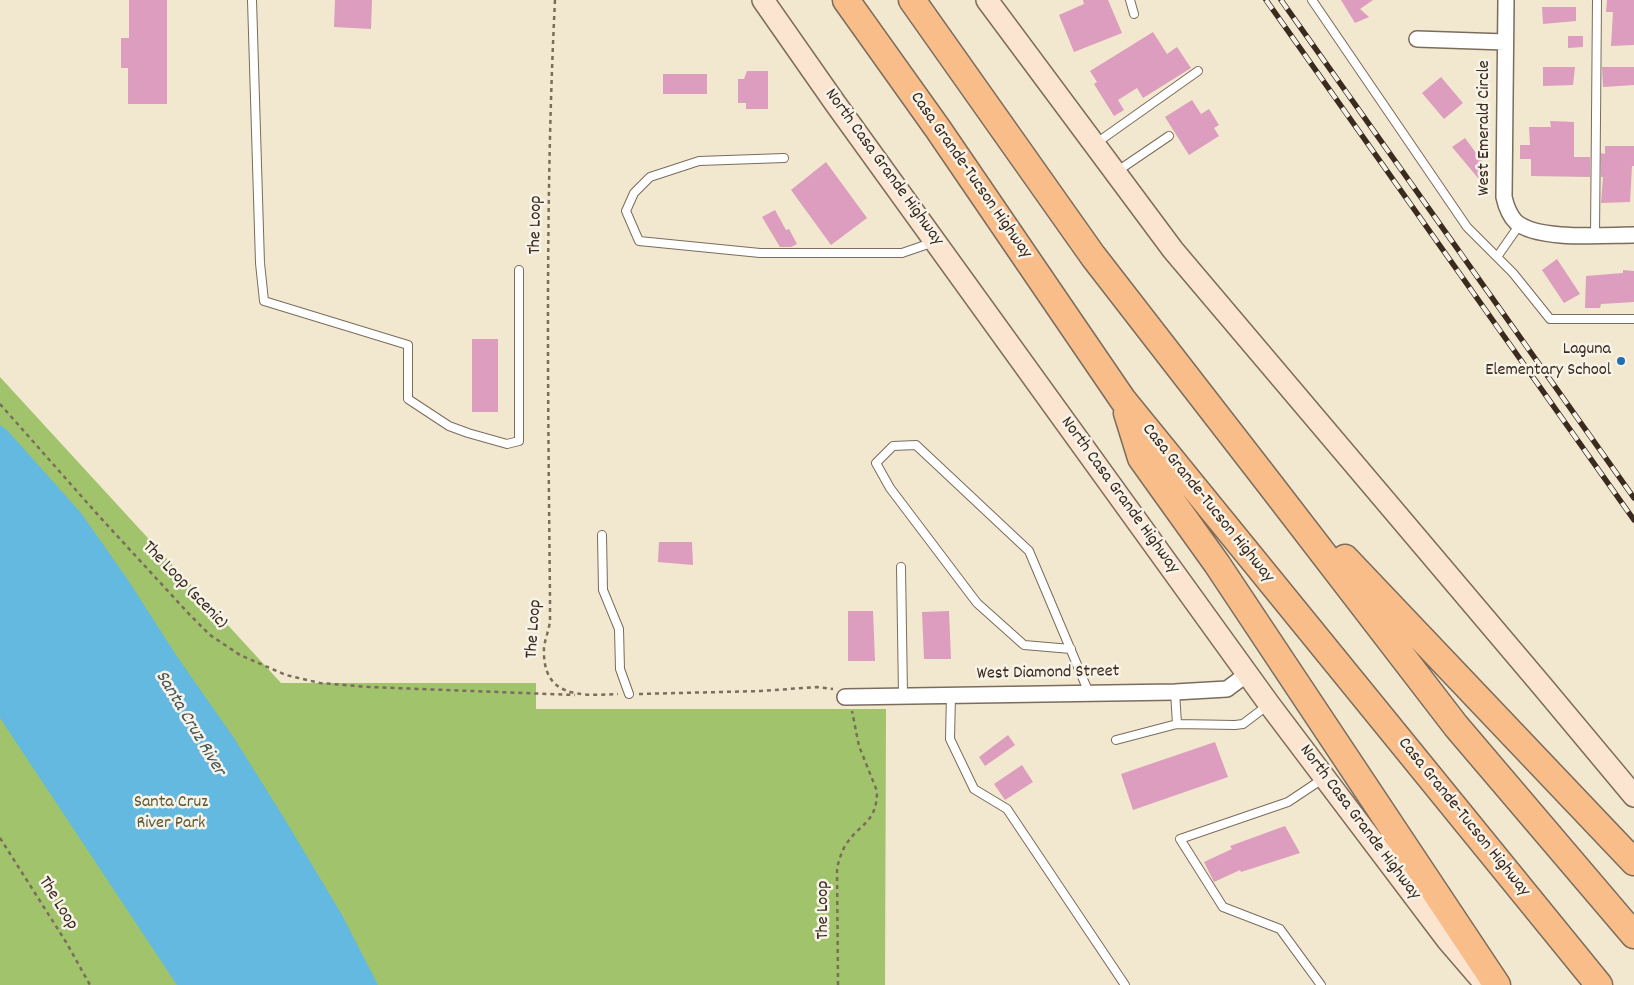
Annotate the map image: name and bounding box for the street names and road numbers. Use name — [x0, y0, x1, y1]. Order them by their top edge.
street label: West Emerald Circle — [1475, 60, 1497, 196]
street label: North Casa Grande Highway — [819, 85, 947, 251]
street label: Casa Grande-Tucson Highway — [904, 88, 1036, 264]
street label: The Loop — [526, 195, 548, 255]
street label: North Casa Grande Highway — [1055, 413, 1183, 579]
street label: Casa Grande-Tucson Highway — [1136, 420, 1278, 588]
street label: The Loop (scenic) — [137, 538, 231, 634]
street label: The Loop — [522, 599, 548, 659]
street label: West Diamond Street — [977, 662, 1119, 686]
street label: Casa Grande-Tucson Highway — [1392, 734, 1534, 902]
street label: North Casa Grande Highway — [1293, 741, 1425, 905]
street label: The Loop — [32, 873, 82, 935]
street label: The Loop — [814, 880, 836, 940]

